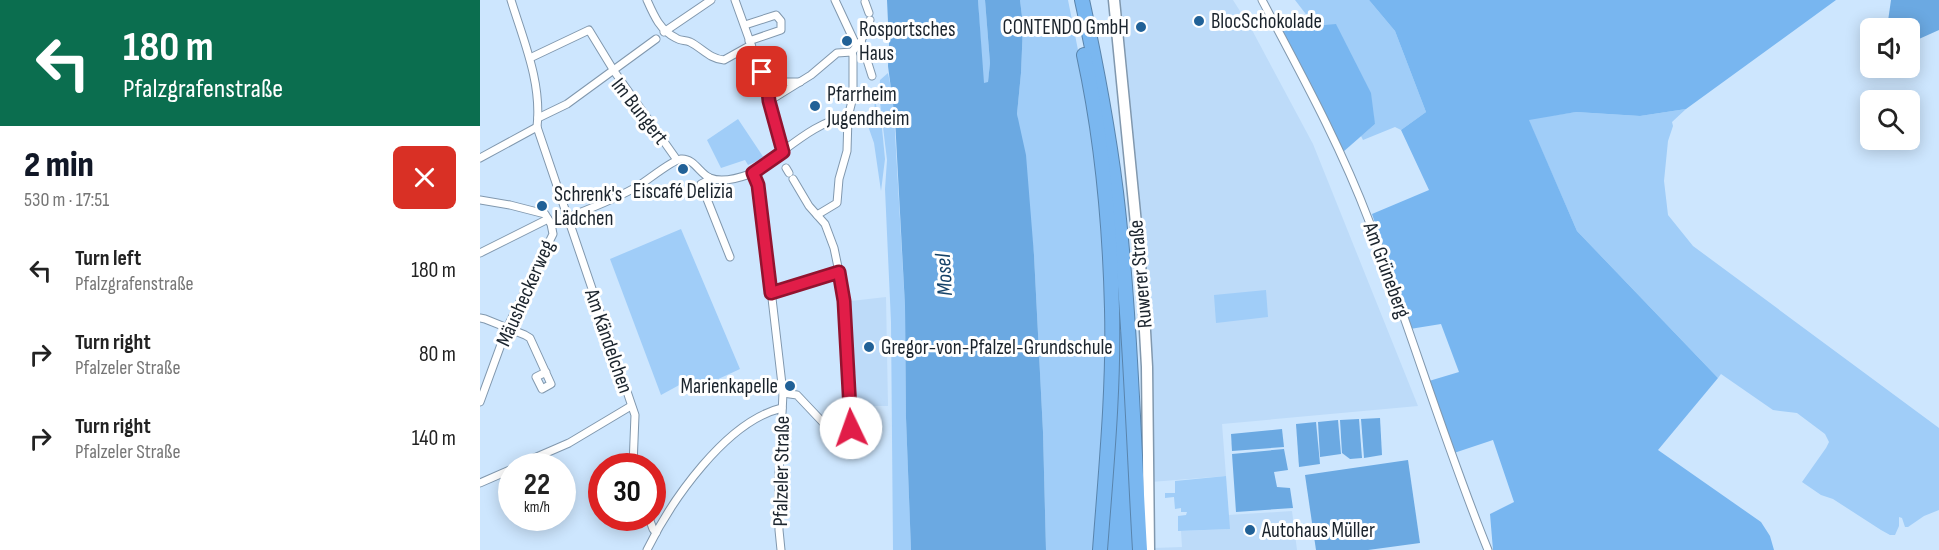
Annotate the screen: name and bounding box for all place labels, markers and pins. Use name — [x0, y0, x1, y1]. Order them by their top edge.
place label: BlocSchokolade — [1211, 9, 1322, 34]
marker: BlocSchokolade — [1192, 14, 1206, 28]
place label: CONTENDO GmbH — [1003, 15, 1129, 40]
place label: Rosportsches Haus — [859, 17, 956, 66]
marker: CONTENDO GmbH — [1134, 20, 1148, 34]
marker: Rosportsches Haus — [840, 34, 854, 48]
pin — [736, 46, 787, 97]
place label: Pfarrheim Jugendheim — [826, 82, 909, 131]
marker: Pfarrheim Jugendheim — [808, 99, 822, 113]
marker: Eiscafé Delizia — [676, 162, 690, 176]
place label: Eiscafé Delizia — [633, 179, 733, 204]
place label: Schrenk's Lädchen — [554, 182, 622, 231]
marker: Schrenk's Lädchen — [535, 199, 549, 213]
place label: Gregor-von-Pfalzel-Grundschule — [881, 335, 1113, 360]
marker: Gregor-von-Pfalzel-Grundschule — [862, 340, 876, 354]
place label: Marienkapelle — [681, 374, 778, 399]
marker: Marienkapelle — [783, 379, 797, 393]
place label: Autohaus Müller — [1261, 518, 1375, 543]
marker: Autohaus Müller — [1243, 523, 1257, 537]

